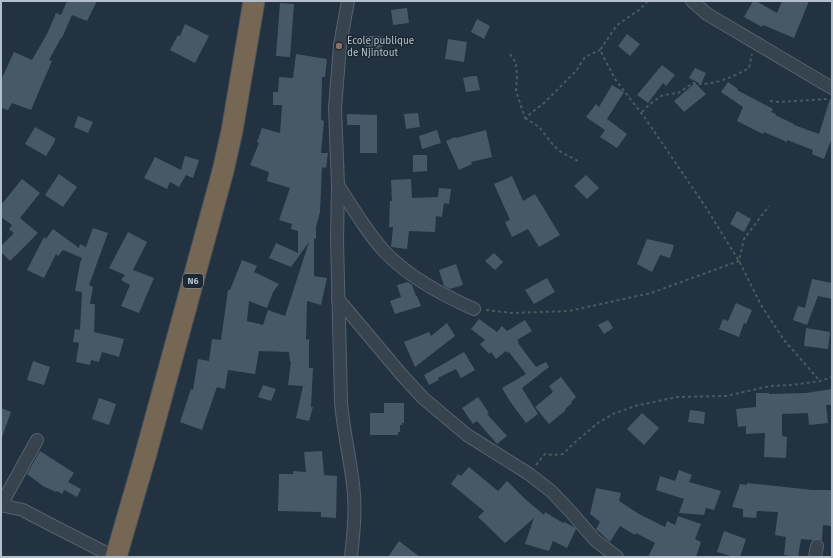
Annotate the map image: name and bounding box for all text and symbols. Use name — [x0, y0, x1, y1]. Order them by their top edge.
place label: Ecole publique de Njintout — [347, 35, 414, 59]
marker: Ecole publique de Njintout — [334, 41, 344, 51]
road number: N6 — [183, 274, 203, 288]

